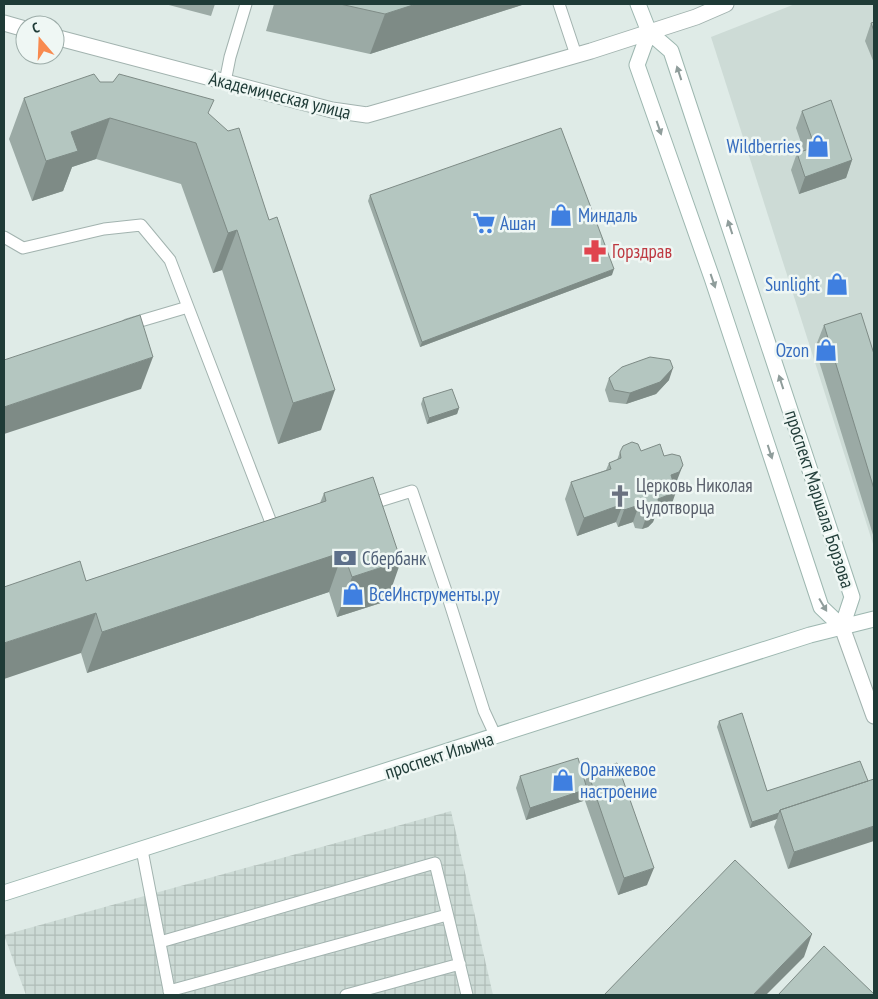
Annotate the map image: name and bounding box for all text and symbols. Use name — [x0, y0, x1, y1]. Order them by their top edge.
north arrow — [15, 15, 65, 65]
text: С — [30, 18, 42, 37]
one-way arrow — [674, 65, 682, 80]
street label: Академическая улица — [206, 66, 354, 124]
one-way arrow — [656, 121, 664, 136]
shop icon: Wildberries — [805, 133, 831, 159]
place label: Wildberries — [727, 134, 801, 158]
shop icon: Миндаль — [548, 202, 574, 228]
place label: Миндаль — [578, 203, 638, 227]
supermarket icon: Ашан — [471, 210, 497, 236]
place label: Ашан — [500, 211, 536, 235]
one-way arrow — [725, 220, 733, 235]
pharmacy icon: Горздрав — [582, 238, 608, 264]
place label: Горздрав — [612, 239, 672, 263]
shop icon: Sunlight — [824, 271, 850, 297]
place label: Sunlight — [765, 272, 821, 296]
one-way arrow — [710, 274, 717, 289]
shop icon: Ozon — [813, 337, 839, 363]
place label: Ozon — [776, 338, 809, 362]
one-way arrow — [777, 374, 784, 389]
street label: проспект Маршала Борзова — [780, 407, 860, 591]
one-way arrow — [766, 445, 774, 460]
place label: Церковь Николая Чудотворца — [636, 473, 753, 519]
church icon: Церковь Николая Чудотворца — [607, 483, 633, 509]
bank icon: Сбербанк — [332, 545, 358, 571]
place label: Сбербанк — [362, 546, 427, 570]
shop icon: ВсеИнструменты.ру — [340, 581, 366, 607]
place label: ВсеИнструменты.ру — [369, 582, 501, 606]
one-way arrow — [818, 599, 827, 612]
street label: проспект Ильича — [382, 726, 496, 784]
place label: Оранжевое настроение — [580, 757, 657, 803]
shop icon: Оранжевое настроение — [550, 767, 576, 793]

